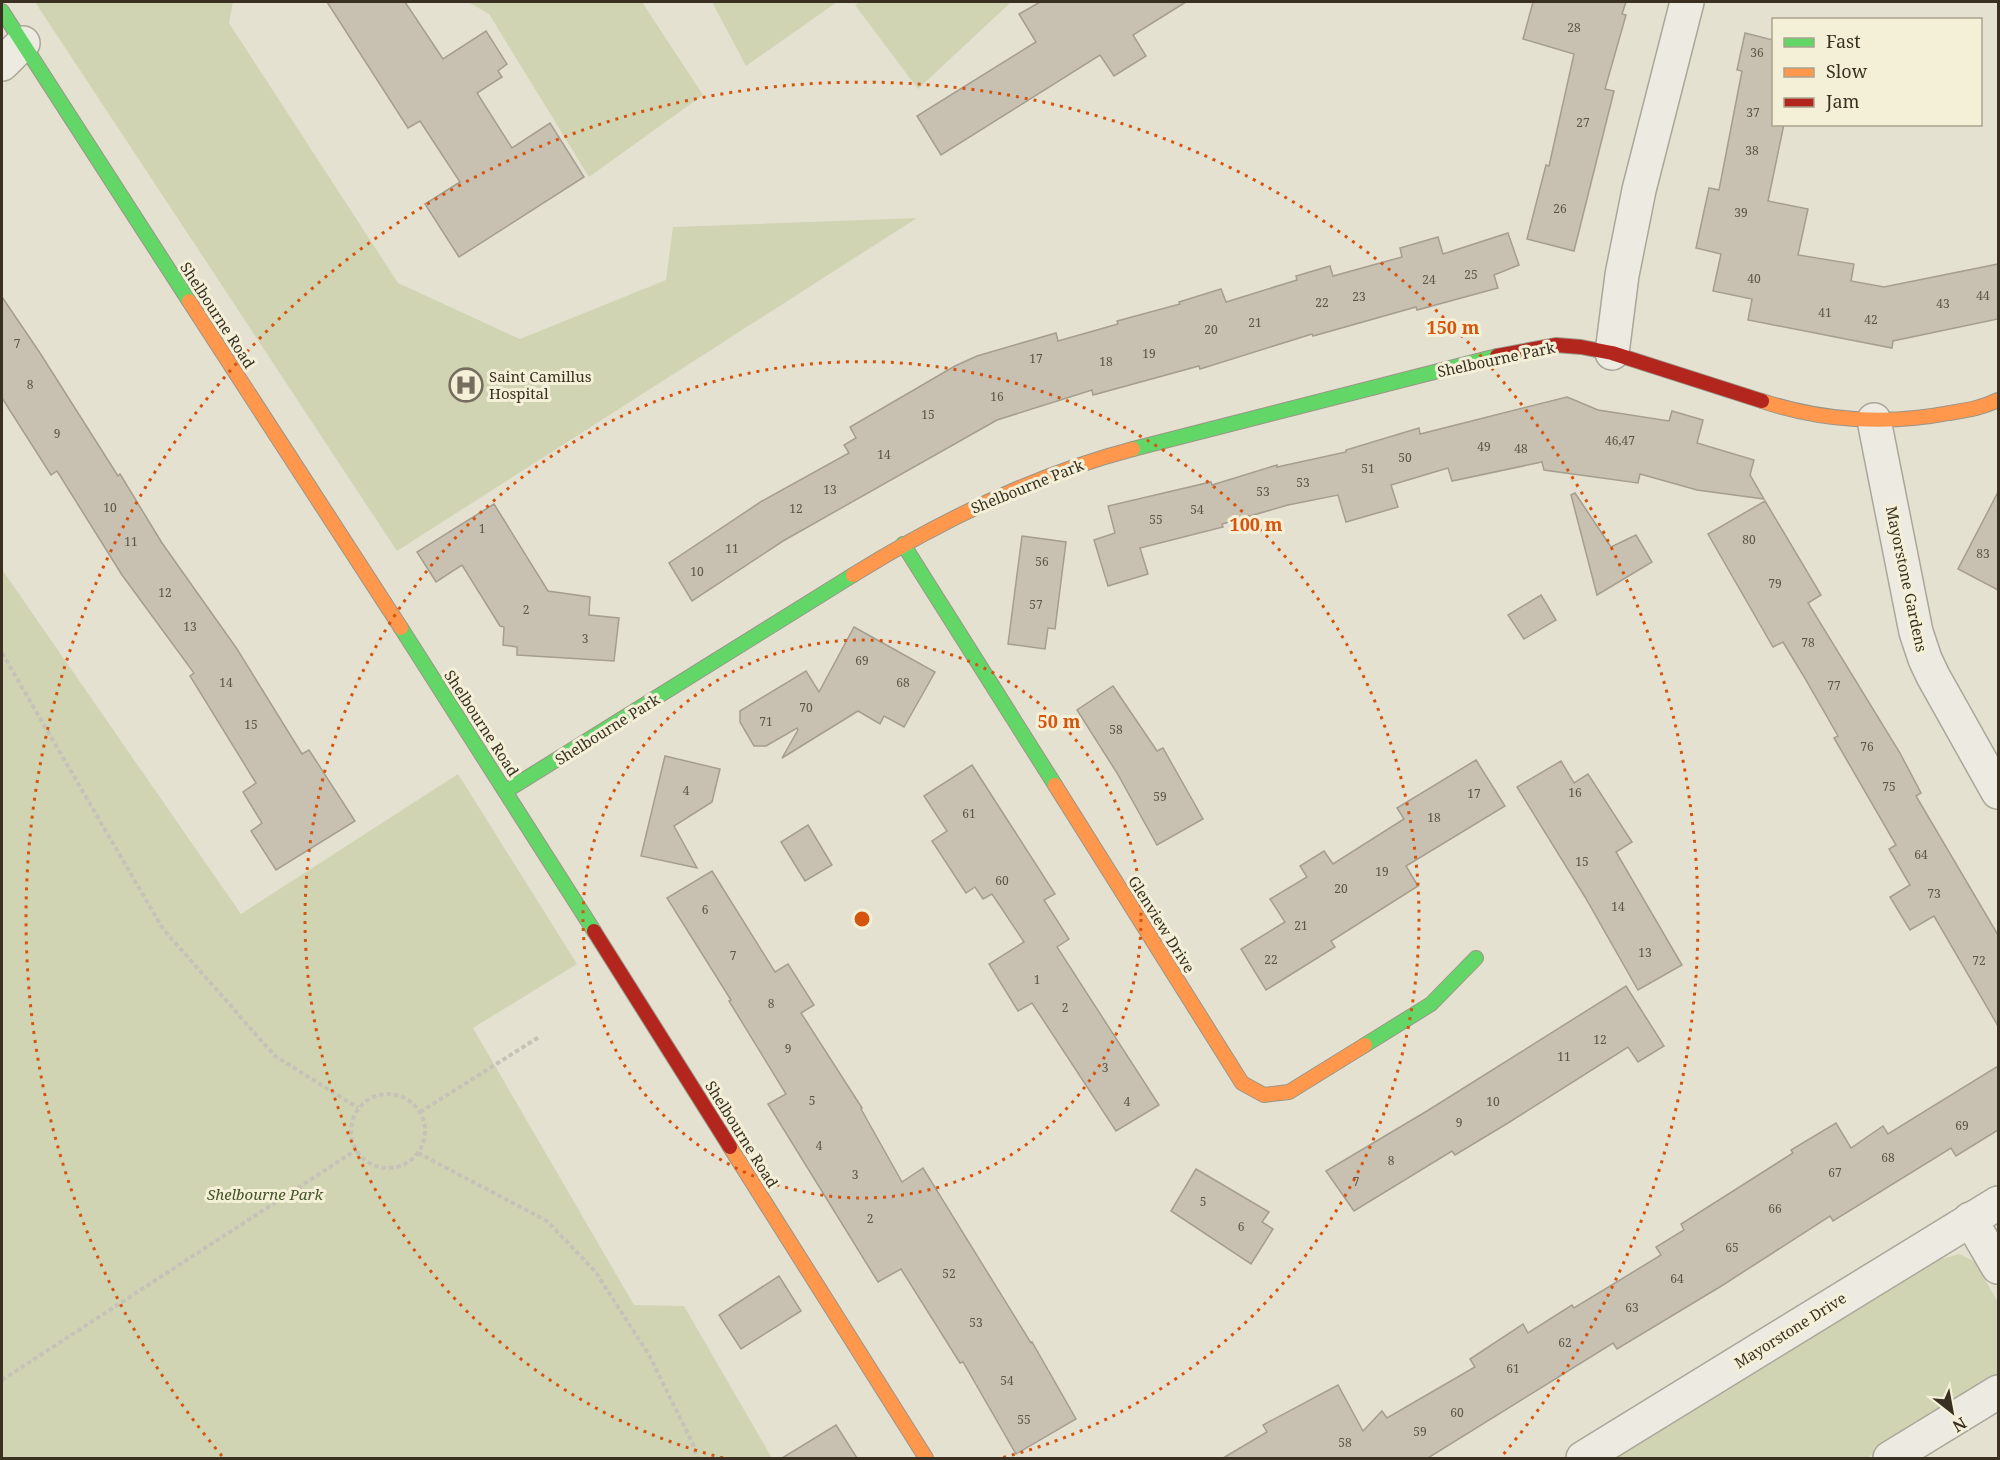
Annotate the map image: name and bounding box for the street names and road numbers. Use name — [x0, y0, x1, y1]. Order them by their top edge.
street label: Shelbourne Road — [176, 258, 260, 372]
street label: Shelbourne Park — [1435, 337, 1557, 381]
street label: Shelbourne Park — [968, 454, 1086, 518]
street label: Mayorstone Gardens — [1882, 504, 1932, 654]
street label: Shelbourne Road — [440, 666, 524, 780]
street label: Shelbourne Park — [551, 689, 663, 769]
street label: Glenview Drive — [1124, 872, 1200, 976]
street label: Shelbourne Road — [701, 1077, 783, 1191]
street label: Mayorstone Drive — [1730, 1288, 1850, 1372]

